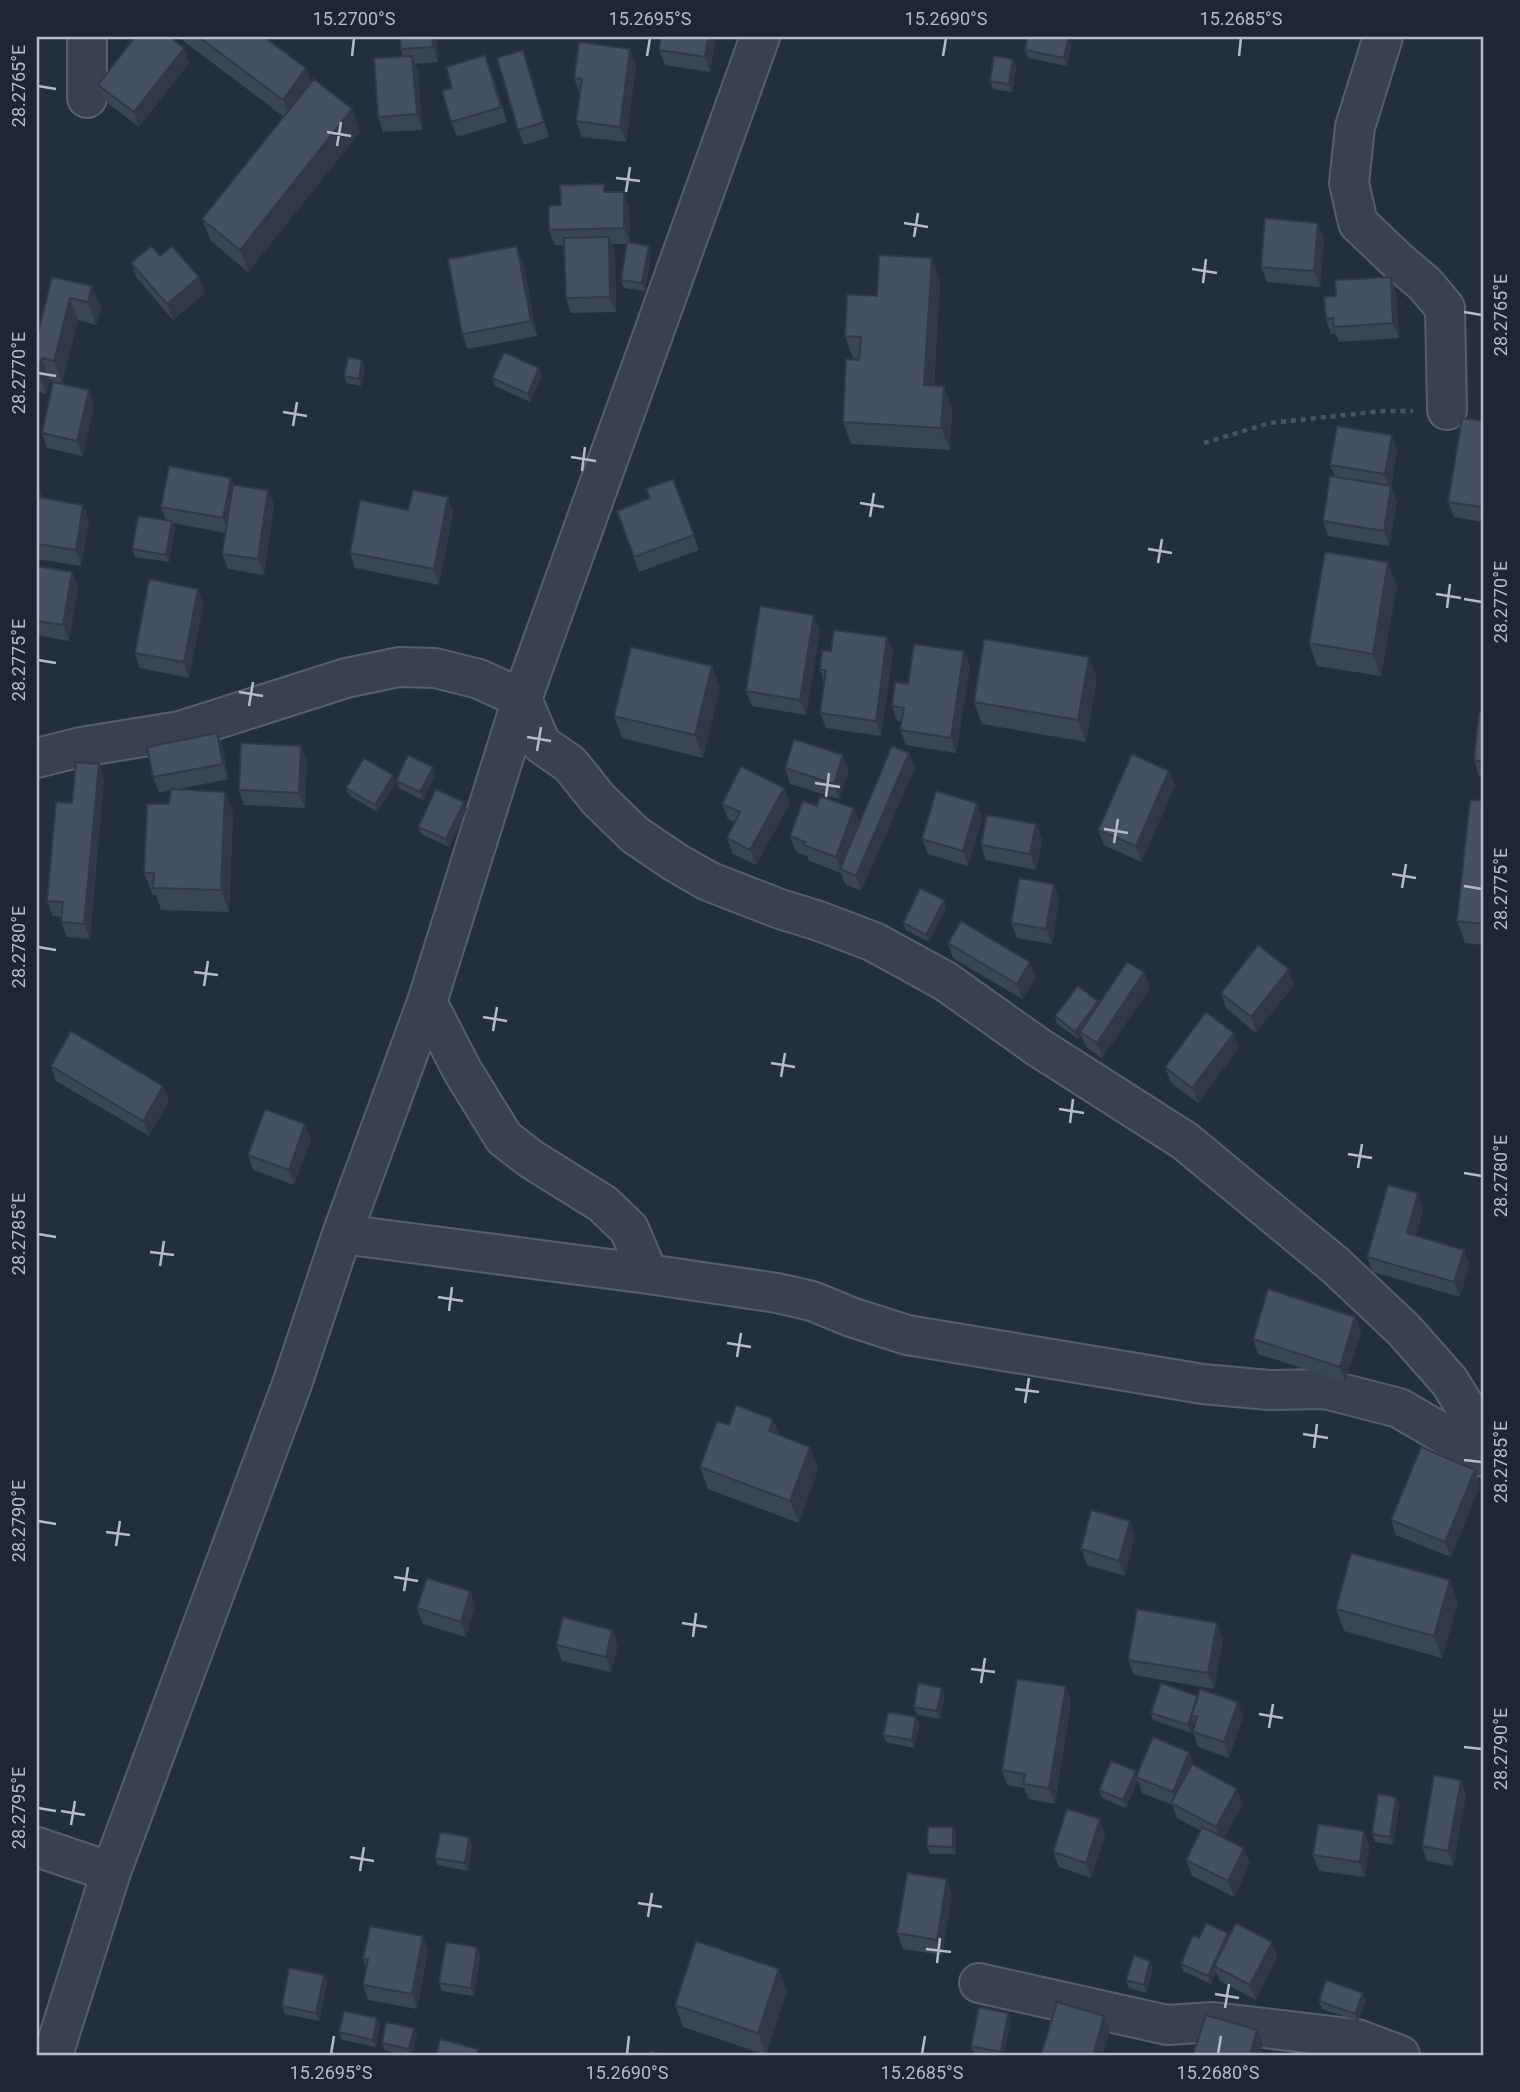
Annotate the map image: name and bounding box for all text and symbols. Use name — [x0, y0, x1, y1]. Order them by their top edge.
text: 15.2700°S — [313, 8, 396, 29]
text: 15.2695°S — [609, 8, 692, 29]
text: 15.2690°S — [905, 8, 988, 29]
text: 15.2685°S — [1200, 8, 1283, 29]
text: 28.2765°E — [8, 45, 29, 127]
text: 28.2765°E — [1490, 274, 1511, 356]
text: 28.2770°E — [8, 332, 29, 414]
text: 28.2770°E — [1490, 561, 1511, 643]
text: 28.2775°E — [8, 619, 29, 701]
text: 28.2775°E — [1490, 848, 1511, 930]
text: 28.2780°E — [8, 906, 29, 988]
text: 28.2780°E — [1490, 1135, 1511, 1217]
text: 28.2785°E — [8, 1193, 29, 1275]
text: 28.2785°E — [1490, 1421, 1511, 1503]
text: 28.2790°E — [8, 1480, 29, 1562]
text: 28.2790°E — [1490, 1708, 1511, 1790]
text: 28.2795°E — [8, 1767, 29, 1849]
text: 15.2695°S — [290, 2062, 373, 2083]
text: 15.2690°S — [586, 2062, 669, 2083]
text: 15.2685°S — [881, 2062, 964, 2083]
text: 15.2680°S — [1177, 2062, 1260, 2083]

